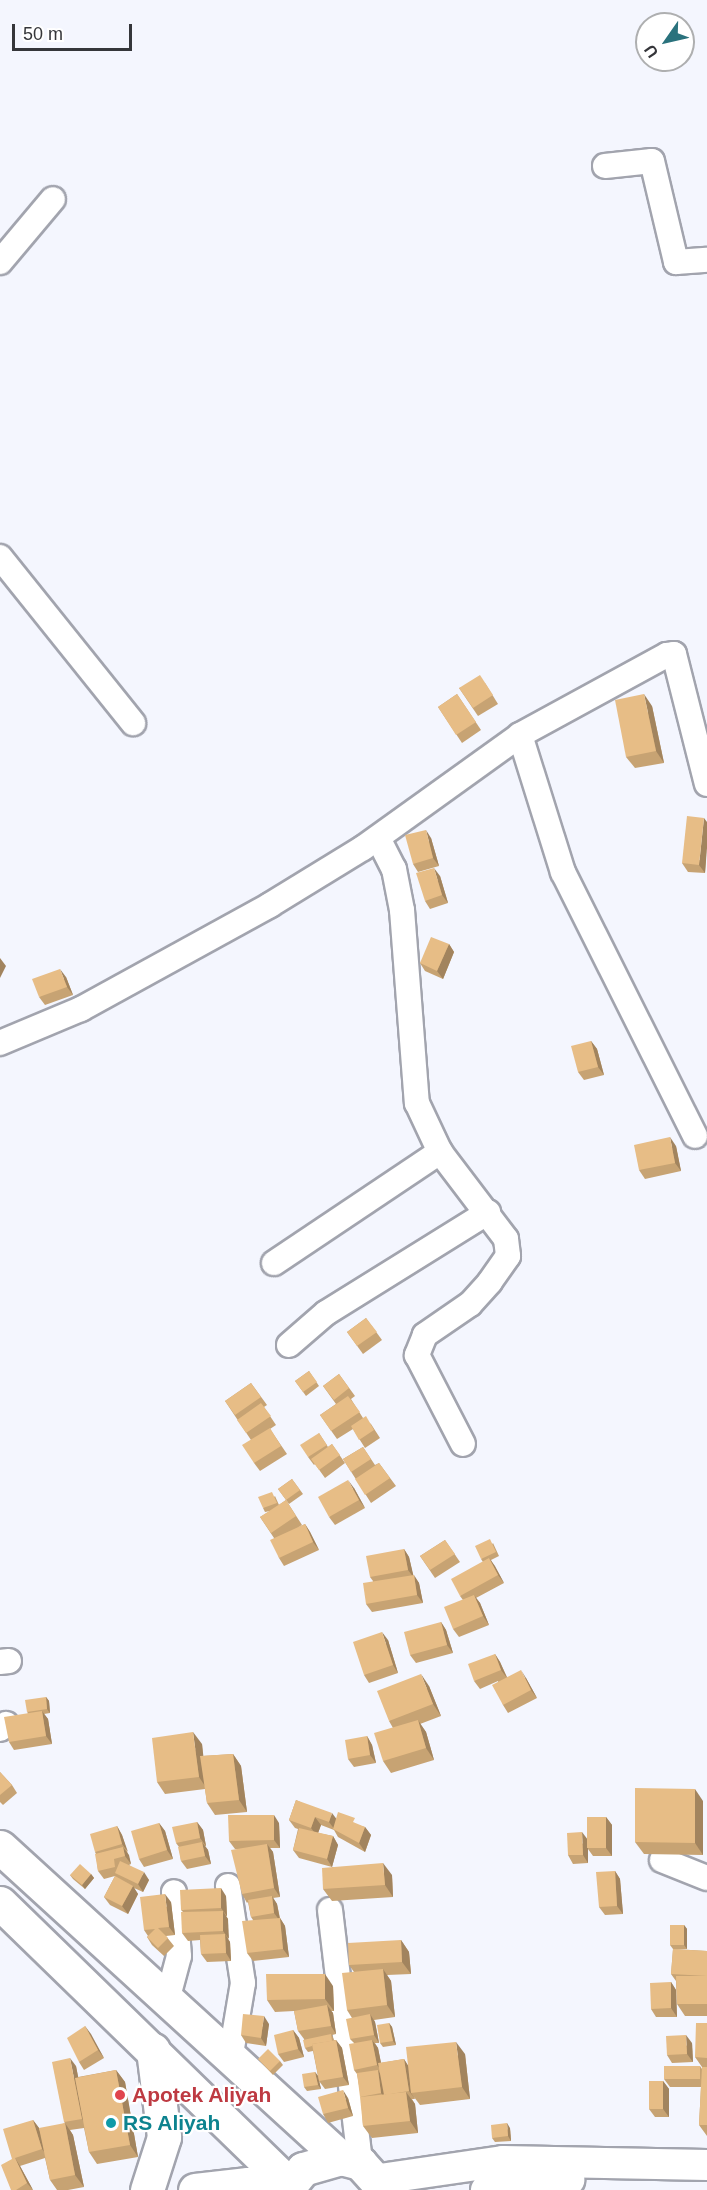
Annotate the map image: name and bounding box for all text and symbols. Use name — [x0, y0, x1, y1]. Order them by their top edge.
scale bar — [15, 12, 135, 50]
north arrow — [635, 12, 695, 72]
text: 50 m — [23, 24, 63, 44]
text: U — [641, 42, 662, 61]
place label: Apotek Aliyah — [132, 2082, 272, 2108]
marker: Apotek Aliyah — [113, 2088, 127, 2102]
place label: RS Aliyah — [123, 2110, 221, 2136]
marker: RS Aliyah — [104, 2116, 118, 2130]

